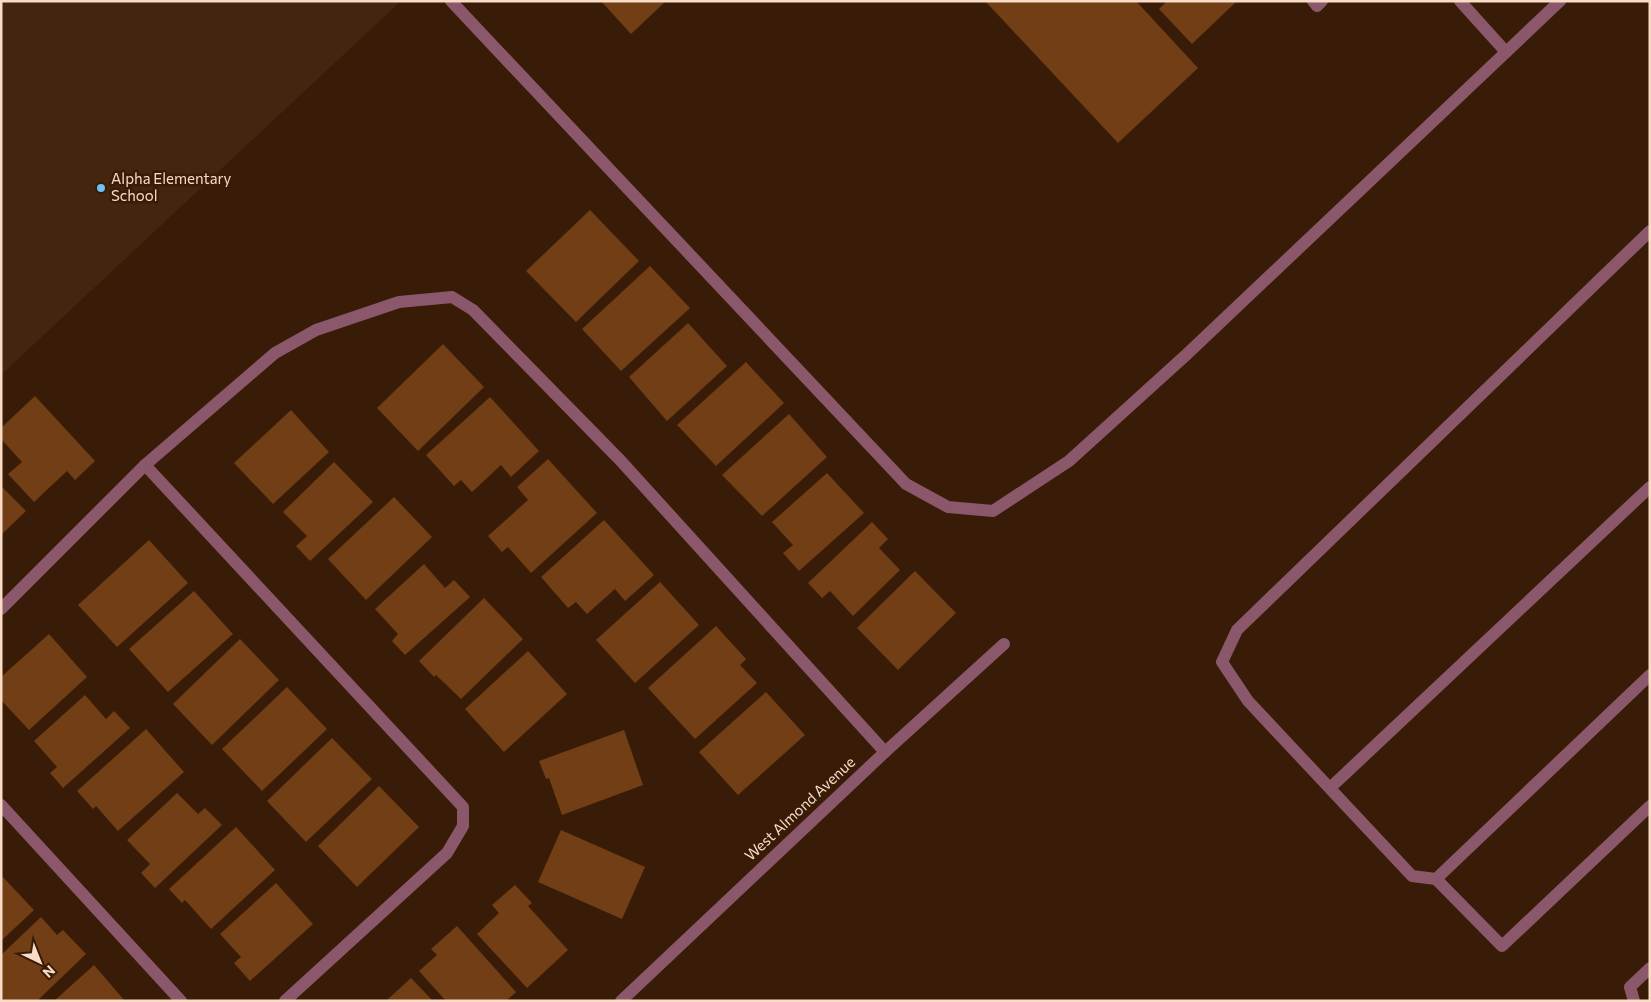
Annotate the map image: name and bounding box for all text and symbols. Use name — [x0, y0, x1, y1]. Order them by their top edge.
place label: Alpha Elementary School — [111, 169, 232, 204]
marker: Alpha Elementary School — [95, 182, 107, 194]
street label: West Almond Avenue — [740, 752, 858, 864]
north arrow — [15, 937, 65, 987]
text: N — [40, 962, 59, 982]

